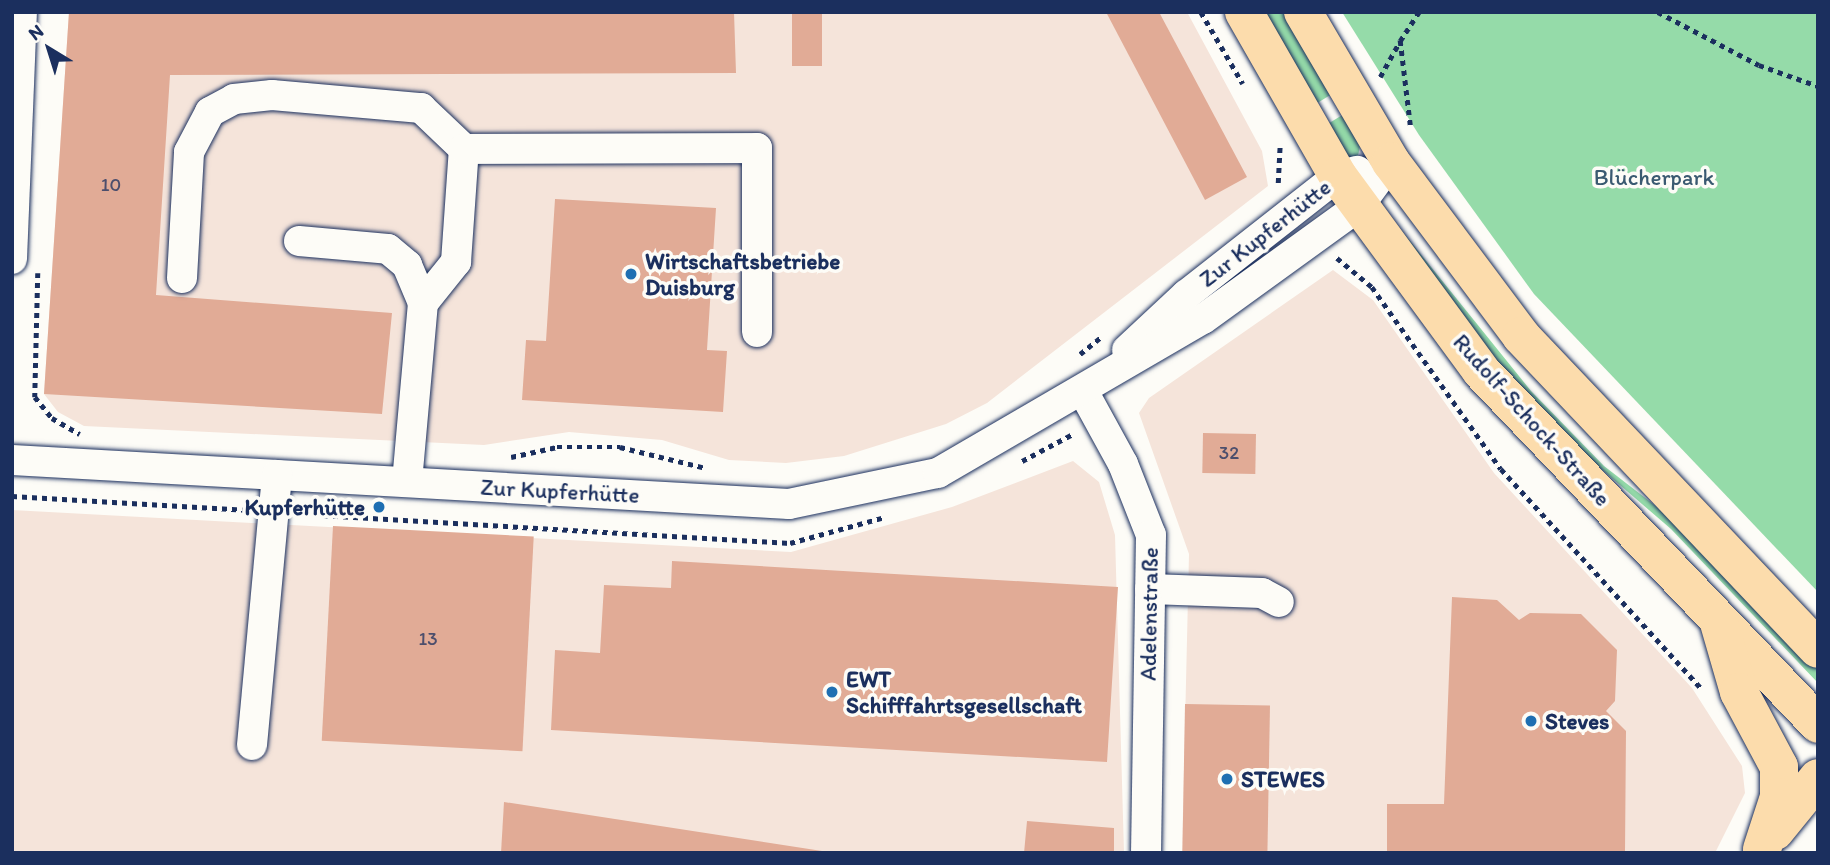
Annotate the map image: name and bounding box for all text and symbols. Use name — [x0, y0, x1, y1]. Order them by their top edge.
north arrow — [14, 14, 84, 84]
text: N — [24, 19, 48, 45]
park label: Blücherpark — [1594, 163, 1714, 191]
street label: Zur Kupferhütte — [1193, 173, 1337, 293]
house number: 10 — [101, 174, 121, 196]
place label: Wirtschaftsbetriebe Duisburg — [645, 247, 840, 301]
marker: Wirtschaftsbetriebe Duisburg — [623, 266, 639, 282]
street label: Rudolf-Schock-Straße — [1447, 328, 1617, 512]
house number: 32 — [1219, 442, 1239, 464]
street label: Zur Kupferhütte — [479, 473, 641, 509]
place label: Kupferhütte — [244, 493, 365, 521]
marker: Kupferhütte — [371, 499, 387, 515]
street label: Adelenstraße — [1134, 547, 1164, 681]
house number: 13 — [418, 628, 438, 650]
place label: EWT Schifffahrtsgesellschaft — [846, 665, 1082, 719]
marker: EWT Schifffahrtsgesellschaft — [824, 684, 840, 700]
place label: Steves — [1545, 707, 1609, 735]
marker: Steves — [1523, 713, 1539, 729]
place label: STEWES — [1241, 765, 1325, 793]
marker: STEWES — [1219, 771, 1235, 787]

